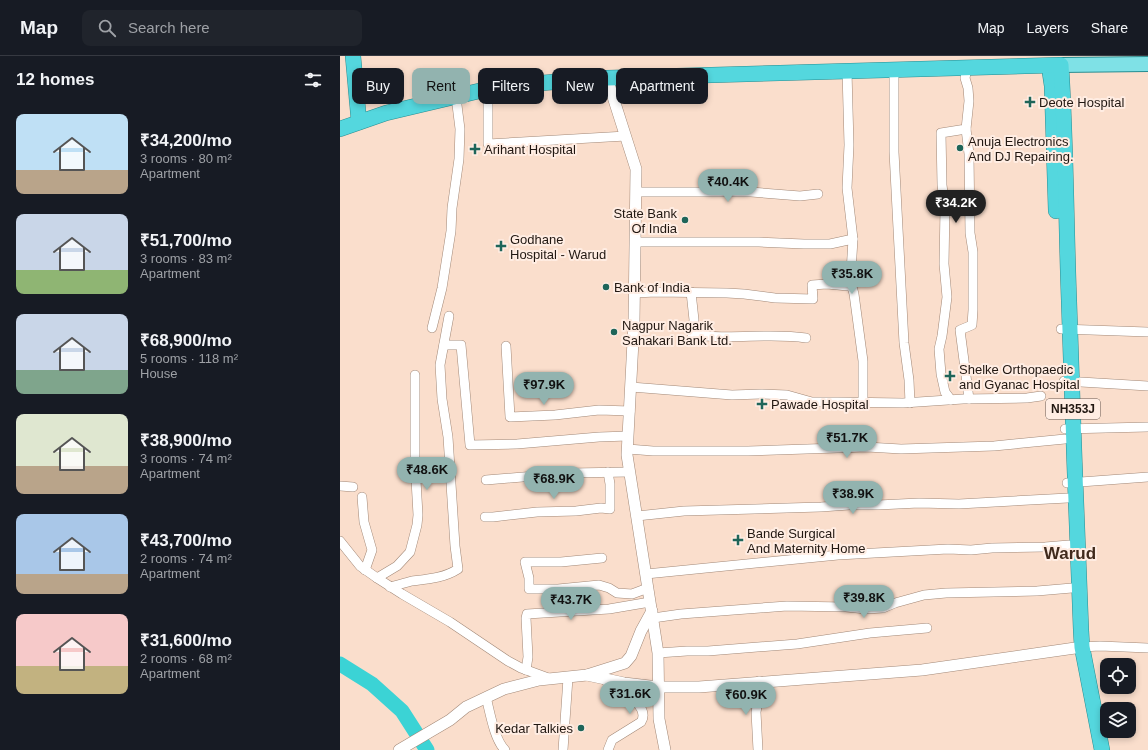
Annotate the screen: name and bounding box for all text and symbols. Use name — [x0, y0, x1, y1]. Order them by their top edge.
search box — [82, 10, 362, 46]
text: Map — [20, 17, 58, 38]
icon: search — [96, 17, 118, 39]
text: Search here — [128, 19, 210, 36]
text: Map — [977, 20, 1005, 36]
text: Layers — [1027, 20, 1069, 36]
text: Share — [1091, 20, 1128, 36]
chip: Buy — [352, 68, 404, 104]
chip: Rent — [412, 68, 470, 104]
chip: Filters — [478, 68, 544, 104]
chip: New — [552, 68, 608, 104]
chip: Apartment — [616, 68, 708, 104]
icon: filters — [302, 69, 324, 91]
text: 12 homes — [16, 70, 94, 89]
place label: Deote Hospital — [1039, 95, 1124, 110]
marker: Deote Hospital — [1024, 96, 1036, 108]
icon: home — [48, 130, 96, 178]
text: ₹34,200/mo — [140, 131, 232, 150]
place label: Anuja Electronics And DJ Repairing. — [968, 134, 1074, 164]
place label: Arihant Hospital — [484, 142, 576, 157]
marker: Arihant Hospital — [469, 143, 481, 155]
marker: Anuja Electronics And DJ Repairing. — [955, 143, 965, 153]
text: 3 rooms · 80 m² — [140, 151, 232, 166]
text: Apartment — [140, 166, 200, 181]
pin: ₹40.4K — [695, 169, 761, 203]
text: ₹40.4K — [707, 174, 749, 189]
pin: ₹34.2K — [923, 190, 989, 224]
text: ₹34.2K — [935, 195, 977, 210]
place label: State Bank Of India — [613, 206, 678, 236]
marker: State Bank Of India — [680, 215, 690, 225]
icon: home — [48, 230, 96, 278]
text: ₹51,700/mo — [140, 231, 232, 250]
place label: Godhane Hospital - Warud — [510, 232, 606, 262]
marker: Godhane Hospital - Warud — [495, 240, 507, 252]
text: 3 rooms · 83 m² — [140, 251, 232, 266]
pin: ₹35.8K — [819, 261, 885, 295]
text: Apartment — [140, 266, 200, 281]
text: ₹35.8K — [831, 266, 873, 281]
place label: Bank of India — [614, 280, 691, 295]
marker: Bank of India — [601, 282, 611, 292]
place label: Nagpur Nagarik Sahakari Bank Ltd. — [622, 318, 732, 348]
marker: Nagpur Nagarik Sahakari Bank Ltd. — [609, 327, 619, 337]
icon: home — [48, 330, 96, 378]
text: ₹68,900/mo — [140, 331, 232, 350]
text: 5 rooms · 118 m² — [140, 351, 238, 366]
place label: Shelke Orthopaedic and Gyanac Hospital — [959, 362, 1080, 392]
text: House — [140, 366, 178, 381]
marker: Shelke Orthopaedic and Gyanac Hospital — [944, 370, 956, 382]
pin: ₹97.9K — [511, 372, 577, 406]
text: ₹97.9K — [523, 377, 565, 392]
place label: Pawade Hospital — [771, 397, 869, 412]
marker: Pawade Hospital — [756, 398, 768, 410]
road number: NH353J — [1046, 399, 1100, 419]
pin: ₹51.7K — [814, 425, 880, 459]
icon: home — [48, 430, 96, 478]
text: ₹51.7K — [826, 430, 868, 445]
text: ₹38,900/mo — [140, 431, 232, 450]
text: 3 rooms · 74 m² — [140, 451, 232, 466]
pin: ₹48.6K — [394, 457, 460, 491]
text: ₹48.6K — [406, 462, 448, 477]
text: Apartment — [140, 466, 200, 481]
pin: ₹68.9K — [521, 466, 587, 500]
text: ₹68.9K — [533, 471, 575, 486]
pin: ₹38.9K — [820, 481, 886, 515]
text: ₹38.9K — [832, 486, 874, 501]
place label: Bande Surgical And Maternity Home — [747, 526, 866, 556]
icon: home — [48, 530, 96, 578]
text: ₹43,700/mo — [140, 531, 232, 550]
marker: Bande Surgical And Maternity Home — [732, 534, 744, 546]
district label: Warud — [1044, 544, 1096, 563]
text: 2 rooms · 74 m² — [140, 551, 232, 566]
text: Apartment — [140, 566, 200, 581]
pin: ₹39.8K — [831, 585, 897, 619]
pin: ₹43.7K — [538, 587, 604, 621]
text: ₹39.8K — [843, 590, 885, 605]
text: ₹43.7K — [550, 592, 592, 607]
icon: home — [48, 630, 96, 678]
text: ₹31,600/mo — [140, 631, 232, 650]
text: 2 rooms · 68 m² — [140, 651, 232, 666]
map controls — [1100, 658, 1136, 738]
button: locate — [1100, 658, 1136, 694]
text: Apartment — [140, 666, 200, 681]
pin: ₹31.6K — [597, 681, 663, 715]
pin: ₹60.9K — [713, 682, 779, 716]
text: ₹31.6K — [609, 686, 651, 701]
text: ₹60.9K — [725, 687, 767, 702]
button: layers — [1100, 702, 1136, 738]
place label: Kedar Talkies — [495, 721, 573, 736]
marker: Kedar Talkies — [576, 723, 586, 733]

